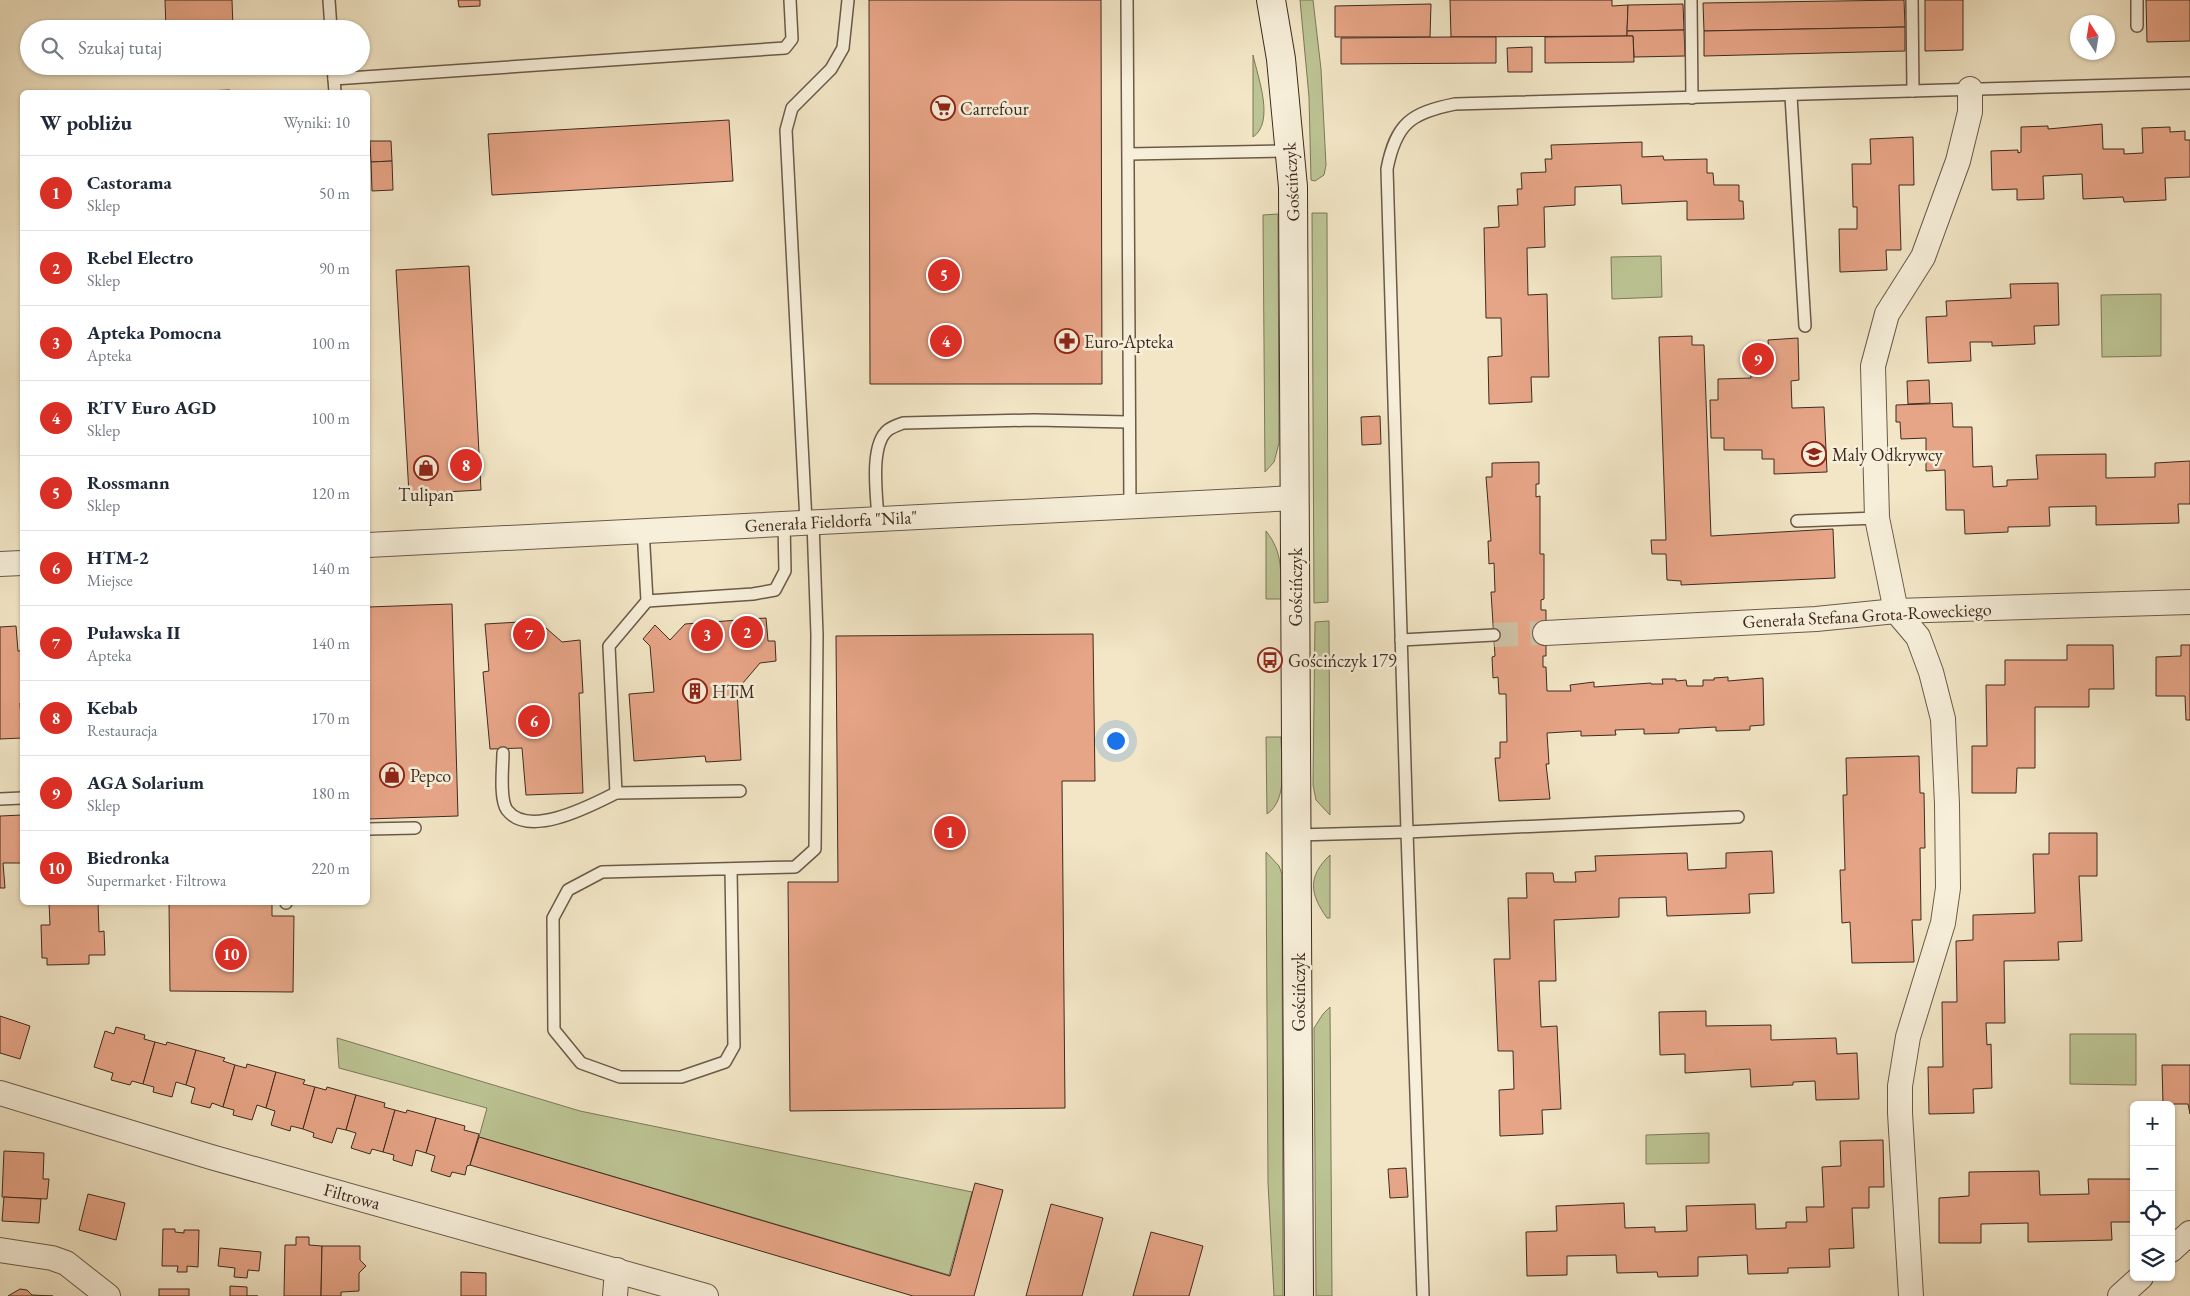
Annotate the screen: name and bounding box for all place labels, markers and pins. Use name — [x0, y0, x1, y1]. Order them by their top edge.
supermarket icon: Carrefour — [930, 95, 956, 121]
place label: Carrefour — [960, 97, 1029, 120]
pin: 5 — [928, 256, 960, 294]
pin: 4 — [930, 322, 962, 360]
pharmacy icon: Euro-Apteka — [1054, 328, 1080, 354]
place label: Euro-Apteka — [1084, 330, 1174, 353]
pin: 9 — [1742, 340, 1774, 378]
school or university icon: Maly Odkrywcy — [1801, 441, 1827, 467]
place label: Maly Odkrywcy — [1832, 443, 1943, 466]
pin: 8 — [450, 446, 482, 484]
shop icon: Tulipan — [413, 455, 439, 481]
place label: Tulipan — [398, 483, 454, 506]
pin: 2 — [731, 613, 763, 651]
pin: 7 — [513, 615, 545, 653]
pin: 3 — [691, 616, 723, 654]
bus stop icon: Gościńczyk 179 — [1257, 647, 1283, 673]
place label: Gościńczyk 179 — [1288, 649, 1397, 672]
building icon: HTM — [682, 678, 708, 704]
place label: HTM — [712, 680, 755, 703]
pin: 6 — [518, 702, 550, 740]
shop icon: Pepco — [379, 762, 405, 788]
place label: Pepco — [410, 764, 451, 787]
pin: 1 — [934, 813, 966, 851]
pin: 10 — [215, 935, 247, 973]

